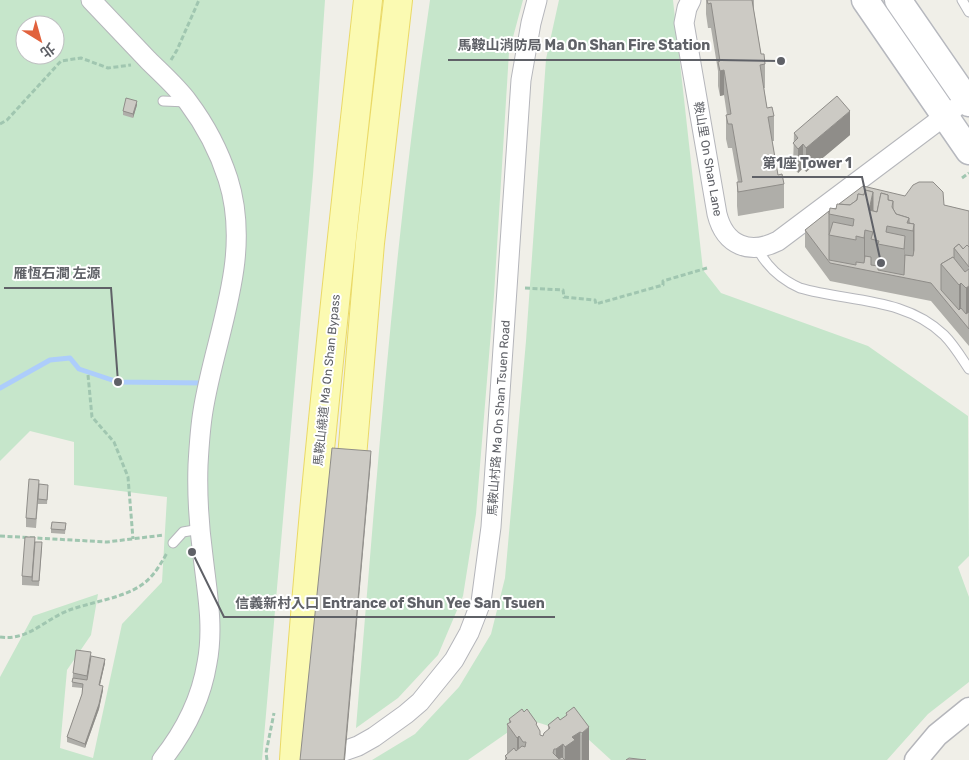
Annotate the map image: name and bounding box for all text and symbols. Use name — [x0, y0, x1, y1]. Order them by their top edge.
north arrow — [15, 15, 65, 65]
callout: 馬鞍山消防局 Ma On Shan Fire Station — [448, 31, 721, 60]
text: 馬鞍山消防局 Ma On Shan Fire Station — [458, 37, 710, 54]
text: 北 — [37, 39, 58, 61]
street label: 鞍山里 On Shan Lane — [691, 101, 725, 218]
callout: 第1座 Tower 1 — [752, 148, 862, 177]
text: 第1座 Tower 1 — [762, 155, 852, 172]
callout: 雁恆石澗 左源 — [4, 259, 111, 288]
text: 雁恆石澗 左源 — [14, 265, 100, 282]
street label: 馬鞍山繞道 Ma On Shan Bypass — [311, 293, 343, 467]
street label: 馬鞍山村路 Ma On Shan Tsuen Road — [485, 320, 513, 516]
callout: 信義新村入口 Entrance of Shun Yee San Tsuen — [224, 588, 555, 617]
text: 信義新村入口 Entrance of Shun Yee San Tsuen — [235, 595, 545, 612]

